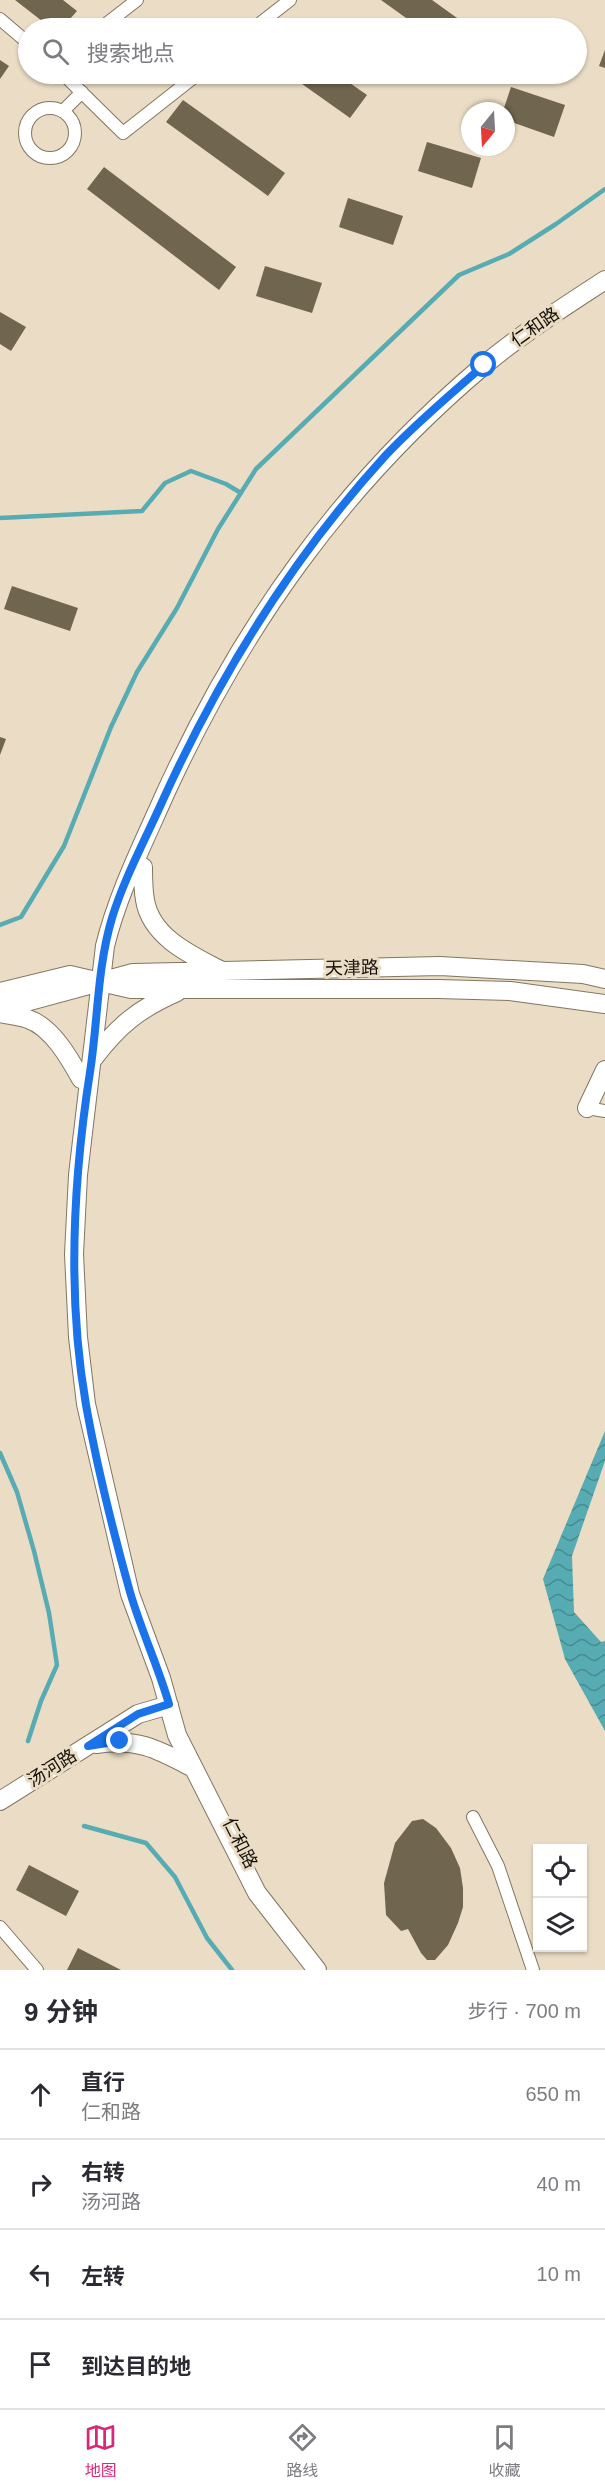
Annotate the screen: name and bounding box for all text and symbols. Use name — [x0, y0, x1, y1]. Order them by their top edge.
search box — [18, 18, 587, 84]
icon: search — [39, 35, 72, 68]
text: 搜索地点 — [87, 41, 175, 66]
north arrow — [461, 102, 515, 156]
street label: 仁和路 — [507, 303, 563, 351]
route start — [470, 351, 496, 377]
street label: 天津路 — [325, 958, 379, 978]
route end — [106, 1727, 132, 1753]
street label: 汤河路 — [24, 1745, 80, 1791]
street label: 仁和路 — [219, 1814, 261, 1872]
map controls — [533, 1844, 587, 1952]
button: locate — [533, 1844, 587, 1898]
button: layers — [533, 1898, 587, 1952]
text: 9 分钟 — [24, 1997, 98, 2027]
text: 步行 · 700 m — [468, 2000, 581, 2022]
text: 直行 — [81, 2070, 125, 2095]
icon: ahead — [24, 2078, 57, 2111]
text: 650 m — [525, 2083, 581, 2105]
text: 仁和路 — [81, 2101, 141, 2123]
text: 右转 — [81, 2160, 125, 2185]
icon: right — [24, 2168, 57, 2201]
text: 40 m — [537, 2173, 581, 2195]
text: 汤河路 — [81, 2191, 141, 2213]
icon: left — [24, 2258, 57, 2291]
text: 10 m — [537, 2263, 581, 2285]
text: 左转 — [81, 2264, 125, 2289]
icon: arrive — [24, 2348, 57, 2381]
text: 到达目的地 — [81, 2354, 191, 2379]
tab: 地图 — [84, 2421, 117, 2481]
tab: 路线 — [286, 2421, 319, 2481]
tab: 收藏 — [488, 2421, 521, 2481]

